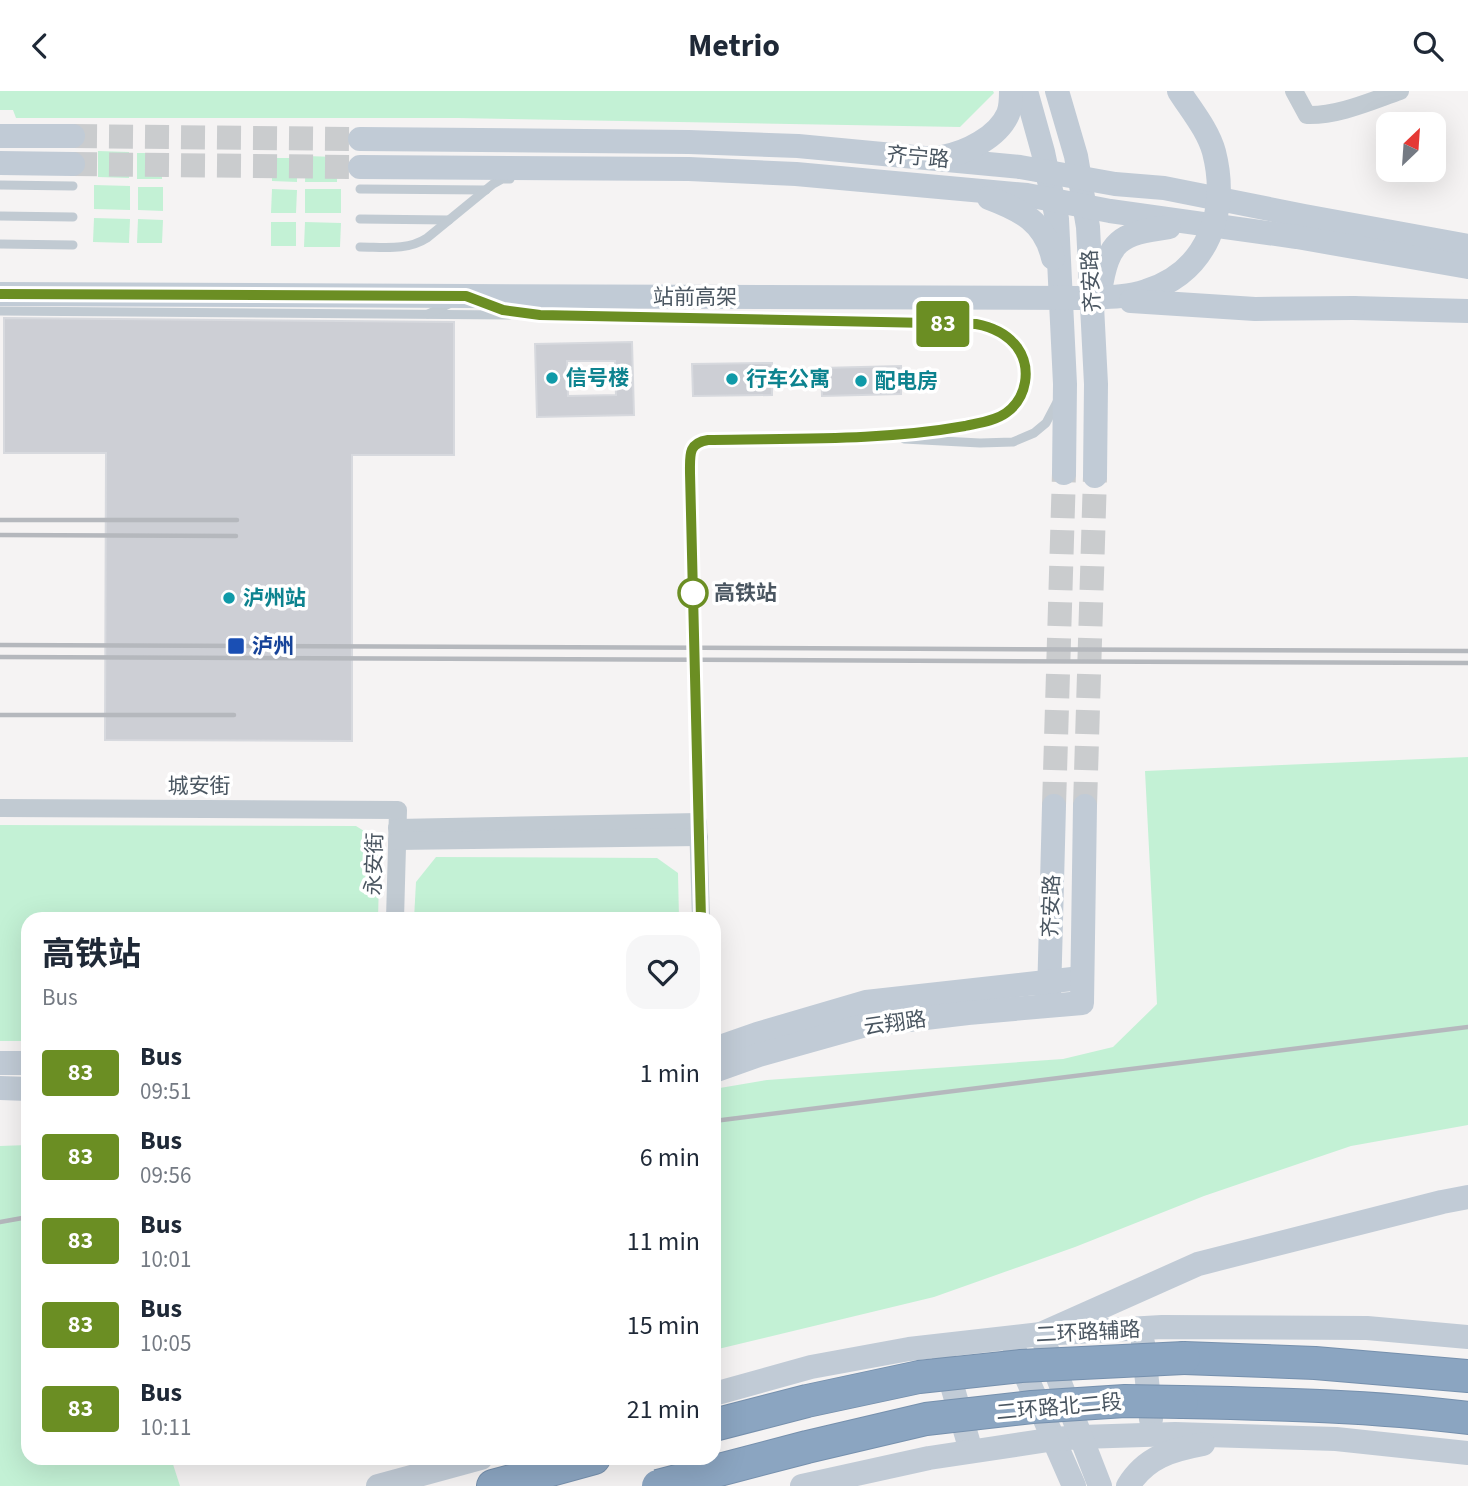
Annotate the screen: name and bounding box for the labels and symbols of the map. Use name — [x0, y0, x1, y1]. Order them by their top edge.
north arrow — [1376, 112, 1446, 182]
street label: 齐宁路 — [885, 139, 951, 175]
street label: 齐安路 — [1074, 249, 1108, 313]
street label: 站前高架 — [653, 282, 737, 312]
line badge: 83 — [912, 301, 974, 347]
place label: 信号楼 — [566, 363, 629, 393]
place label: 行车公寓 — [746, 364, 830, 394]
place label: 配电房 — [875, 366, 938, 396]
marker: 信号楼 — [544, 370, 560, 386]
marker: 行车公寓 — [724, 371, 740, 387]
marker: 配电房 — [853, 373, 869, 389]
marker: 高铁站 — [678, 578, 708, 608]
place label: 高铁站 — [714, 578, 777, 608]
place label: 泸州站 — [243, 583, 306, 613]
marker: 泸州站 — [221, 590, 237, 606]
place label: 泸州 — [252, 631, 294, 661]
marker: 泸州 — [226, 636, 246, 656]
street label: 城安街 — [168, 771, 231, 801]
street label: 永安街 — [358, 832, 390, 896]
street label: 齐安路 — [1035, 874, 1067, 938]
street label: 云翔路 — [862, 1004, 928, 1042]
street label: 二环路辅路 — [1035, 1314, 1141, 1350]
street label: 二环路北二段 — [995, 1387, 1123, 1427]

